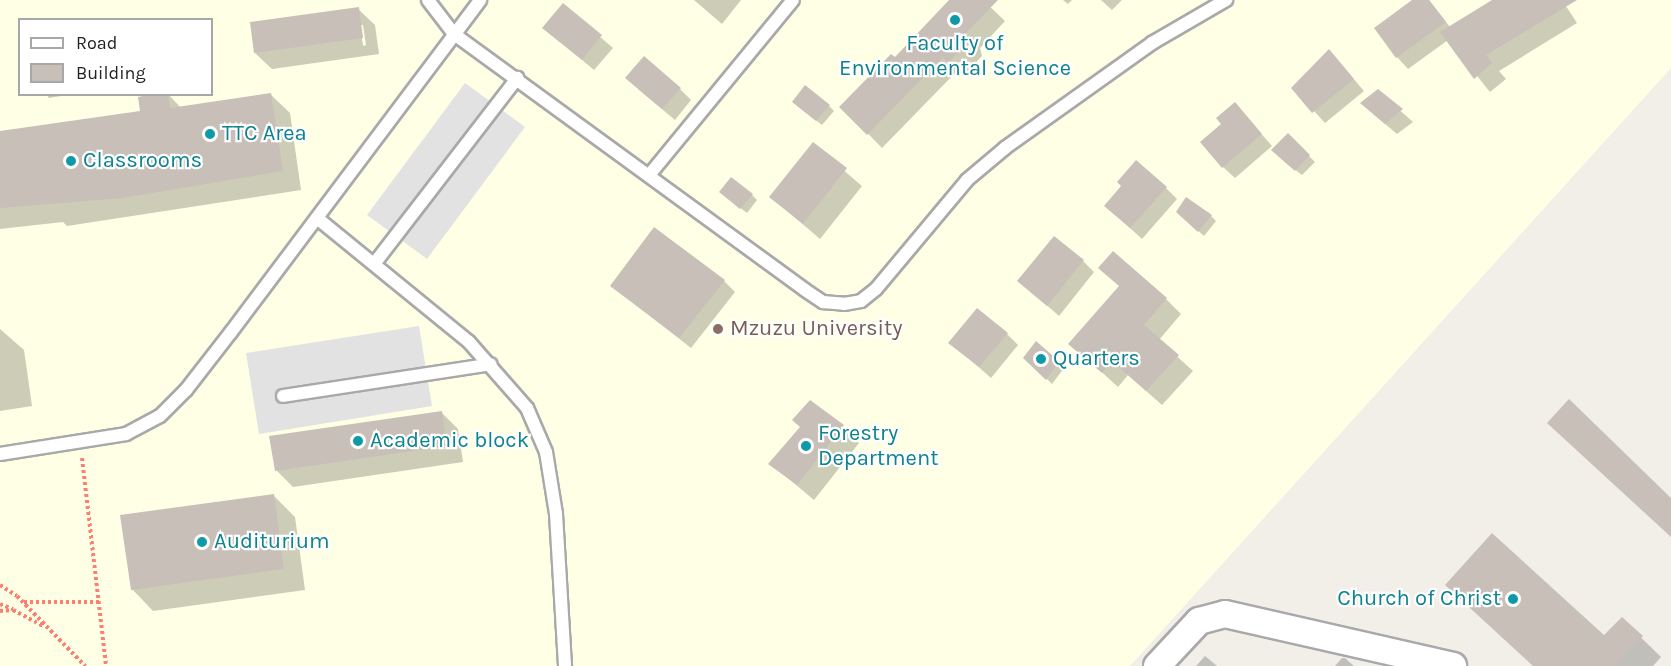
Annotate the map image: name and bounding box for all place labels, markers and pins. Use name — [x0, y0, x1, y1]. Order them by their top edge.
marker: Faculty of Environmental Science — [948, 13, 962, 27]
place label: Faculty of Environmental Science — [839, 30, 1071, 82]
place label: TTC Area — [222, 121, 307, 147]
marker: TTC Area — [203, 127, 217, 141]
place label: Classrooms — [83, 148, 202, 174]
marker: Classrooms — [64, 154, 78, 168]
place label: Mzuzu University — [730, 316, 903, 342]
marker: Mzuzu University — [711, 322, 725, 336]
place label: Quarters — [1053, 346, 1140, 372]
marker: Quarters — [1034, 352, 1048, 366]
place label: Forestry Department — [818, 420, 938, 472]
place label: Academic block — [370, 428, 529, 454]
marker: Academic block — [351, 434, 365, 448]
marker: Forestry Department — [799, 439, 813, 453]
place label: Auditurium — [214, 529, 330, 555]
marker: Auditurium — [195, 535, 209, 549]
place label: Church of Christ — [1337, 586, 1501, 612]
marker: Church of Christ — [1506, 592, 1520, 606]

